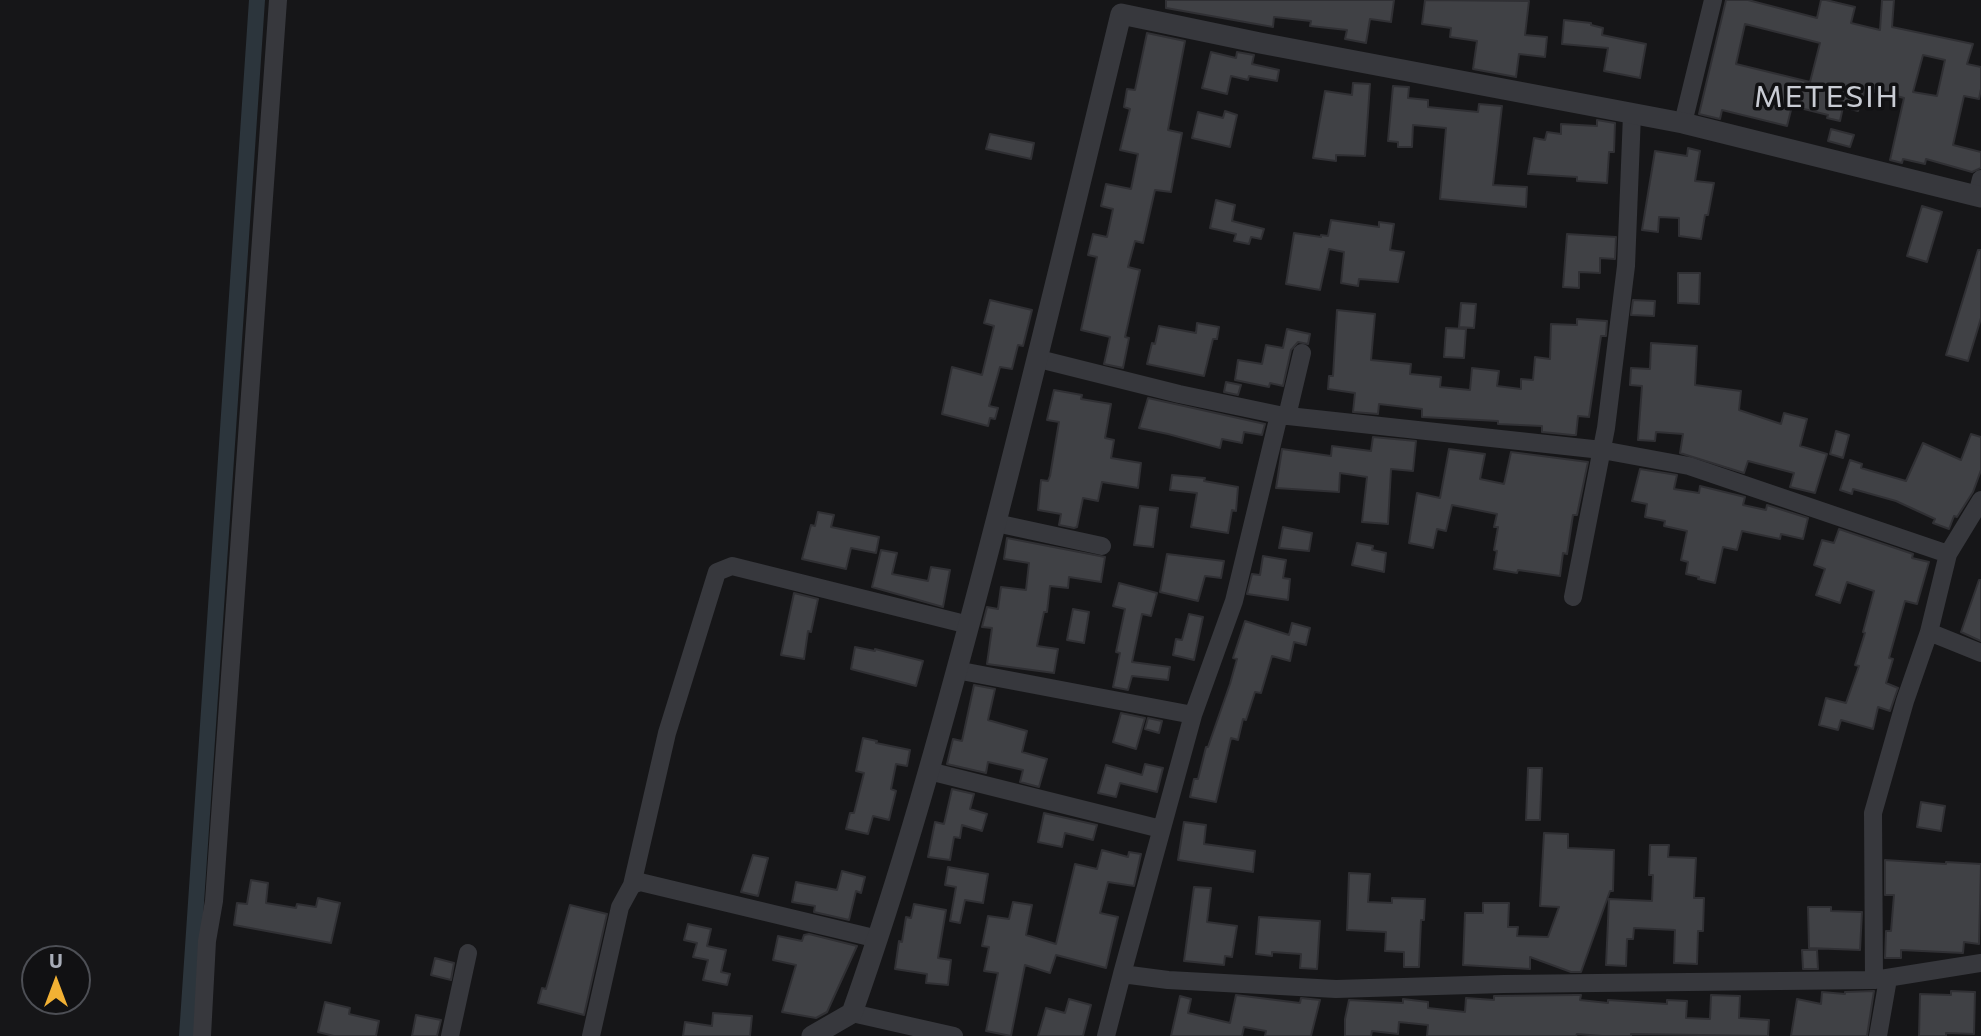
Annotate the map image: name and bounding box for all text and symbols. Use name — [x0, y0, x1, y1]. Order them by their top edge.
district label: METESIH — [1755, 79, 1899, 115]
north arrow — [21, 945, 91, 1015]
text: U — [49, 949, 63, 972]

